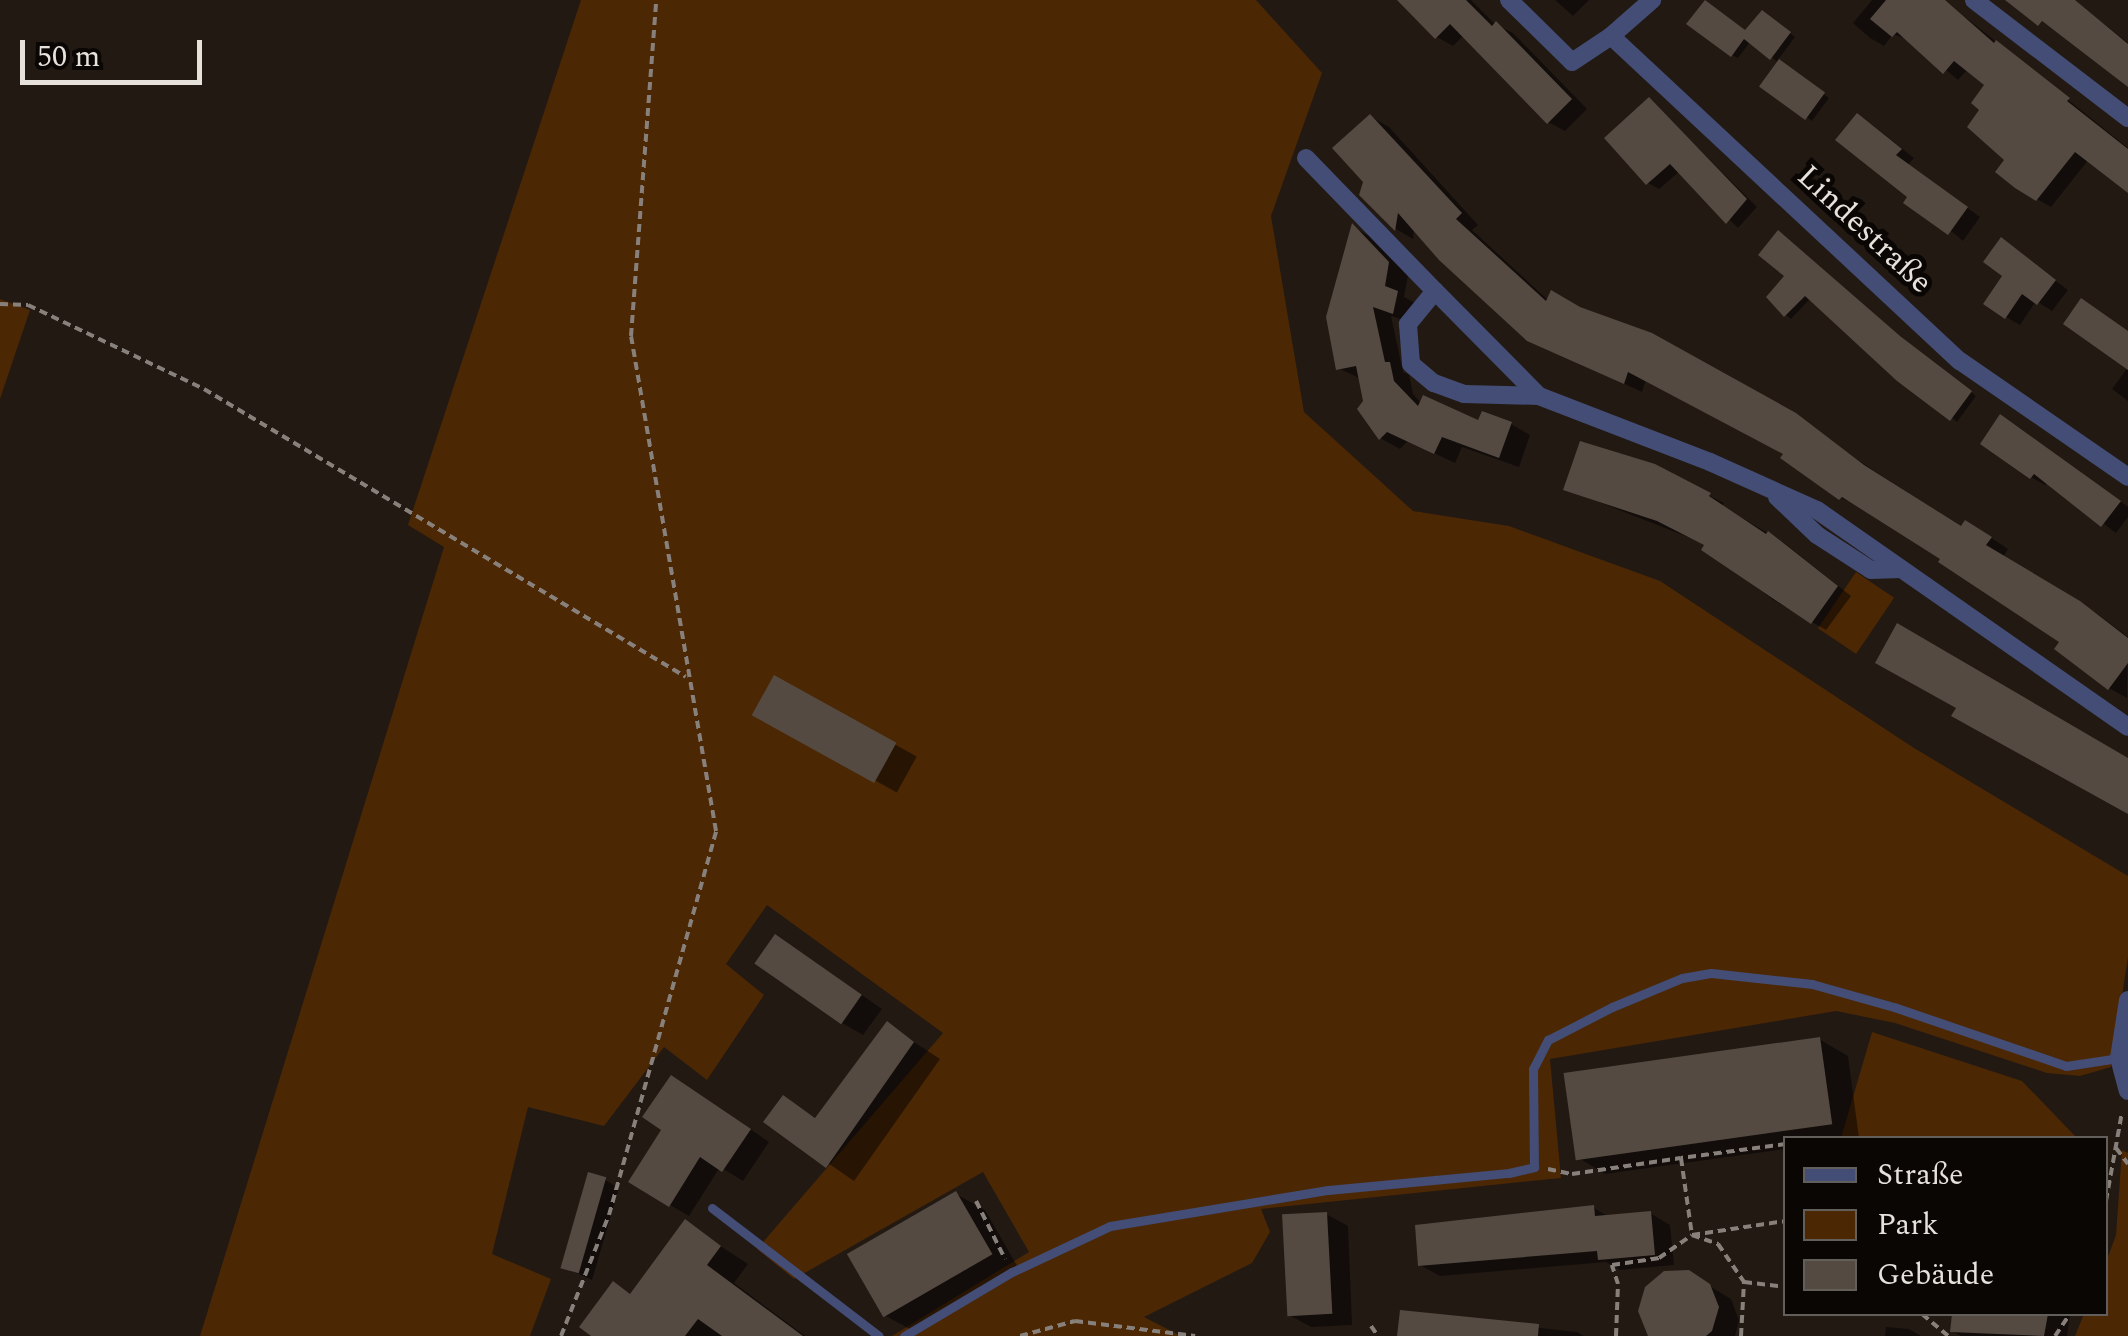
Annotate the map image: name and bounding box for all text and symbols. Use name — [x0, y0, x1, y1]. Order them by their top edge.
scale bar — [25, 20, 208, 82]
text: 50 m — [37, 34, 100, 80]
street label: Lindestraße — [1788, 158, 1940, 302]
legend — [1783, 1136, 2108, 1316]
text: Straße — [1877, 1152, 1964, 1198]
text: Park — [1877, 1202, 1939, 1248]
text: Gebäude — [1877, 1252, 1994, 1298]

